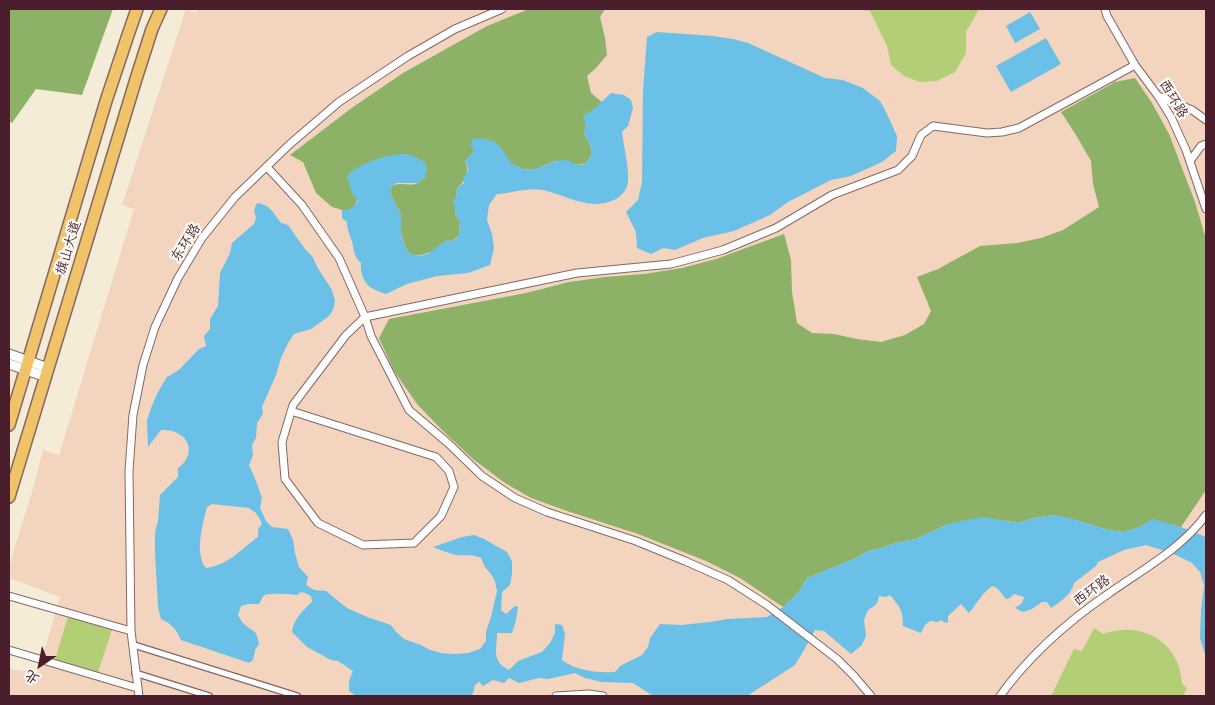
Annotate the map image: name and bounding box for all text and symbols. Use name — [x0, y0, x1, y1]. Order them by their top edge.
street label: 西环路 — [1155, 77, 1191, 121]
street label: 旗山大道 — [53, 219, 85, 277]
street label: 东环路 — [168, 221, 204, 265]
street label: 西环路 — [1070, 572, 1114, 610]
north arrow — [15, 640, 65, 690]
text: 北 — [21, 666, 42, 689]

